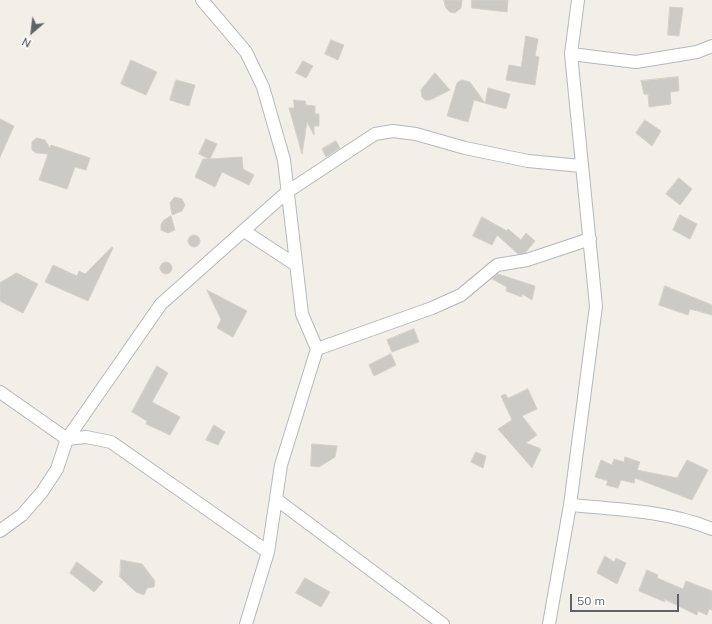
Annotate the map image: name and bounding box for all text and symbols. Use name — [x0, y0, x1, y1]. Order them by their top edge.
north arrow — [12, 12, 52, 52]
text: N — [19, 34, 33, 51]
scale bar — [572, 586, 681, 612]
text: 50 m — [577, 593, 605, 608]

